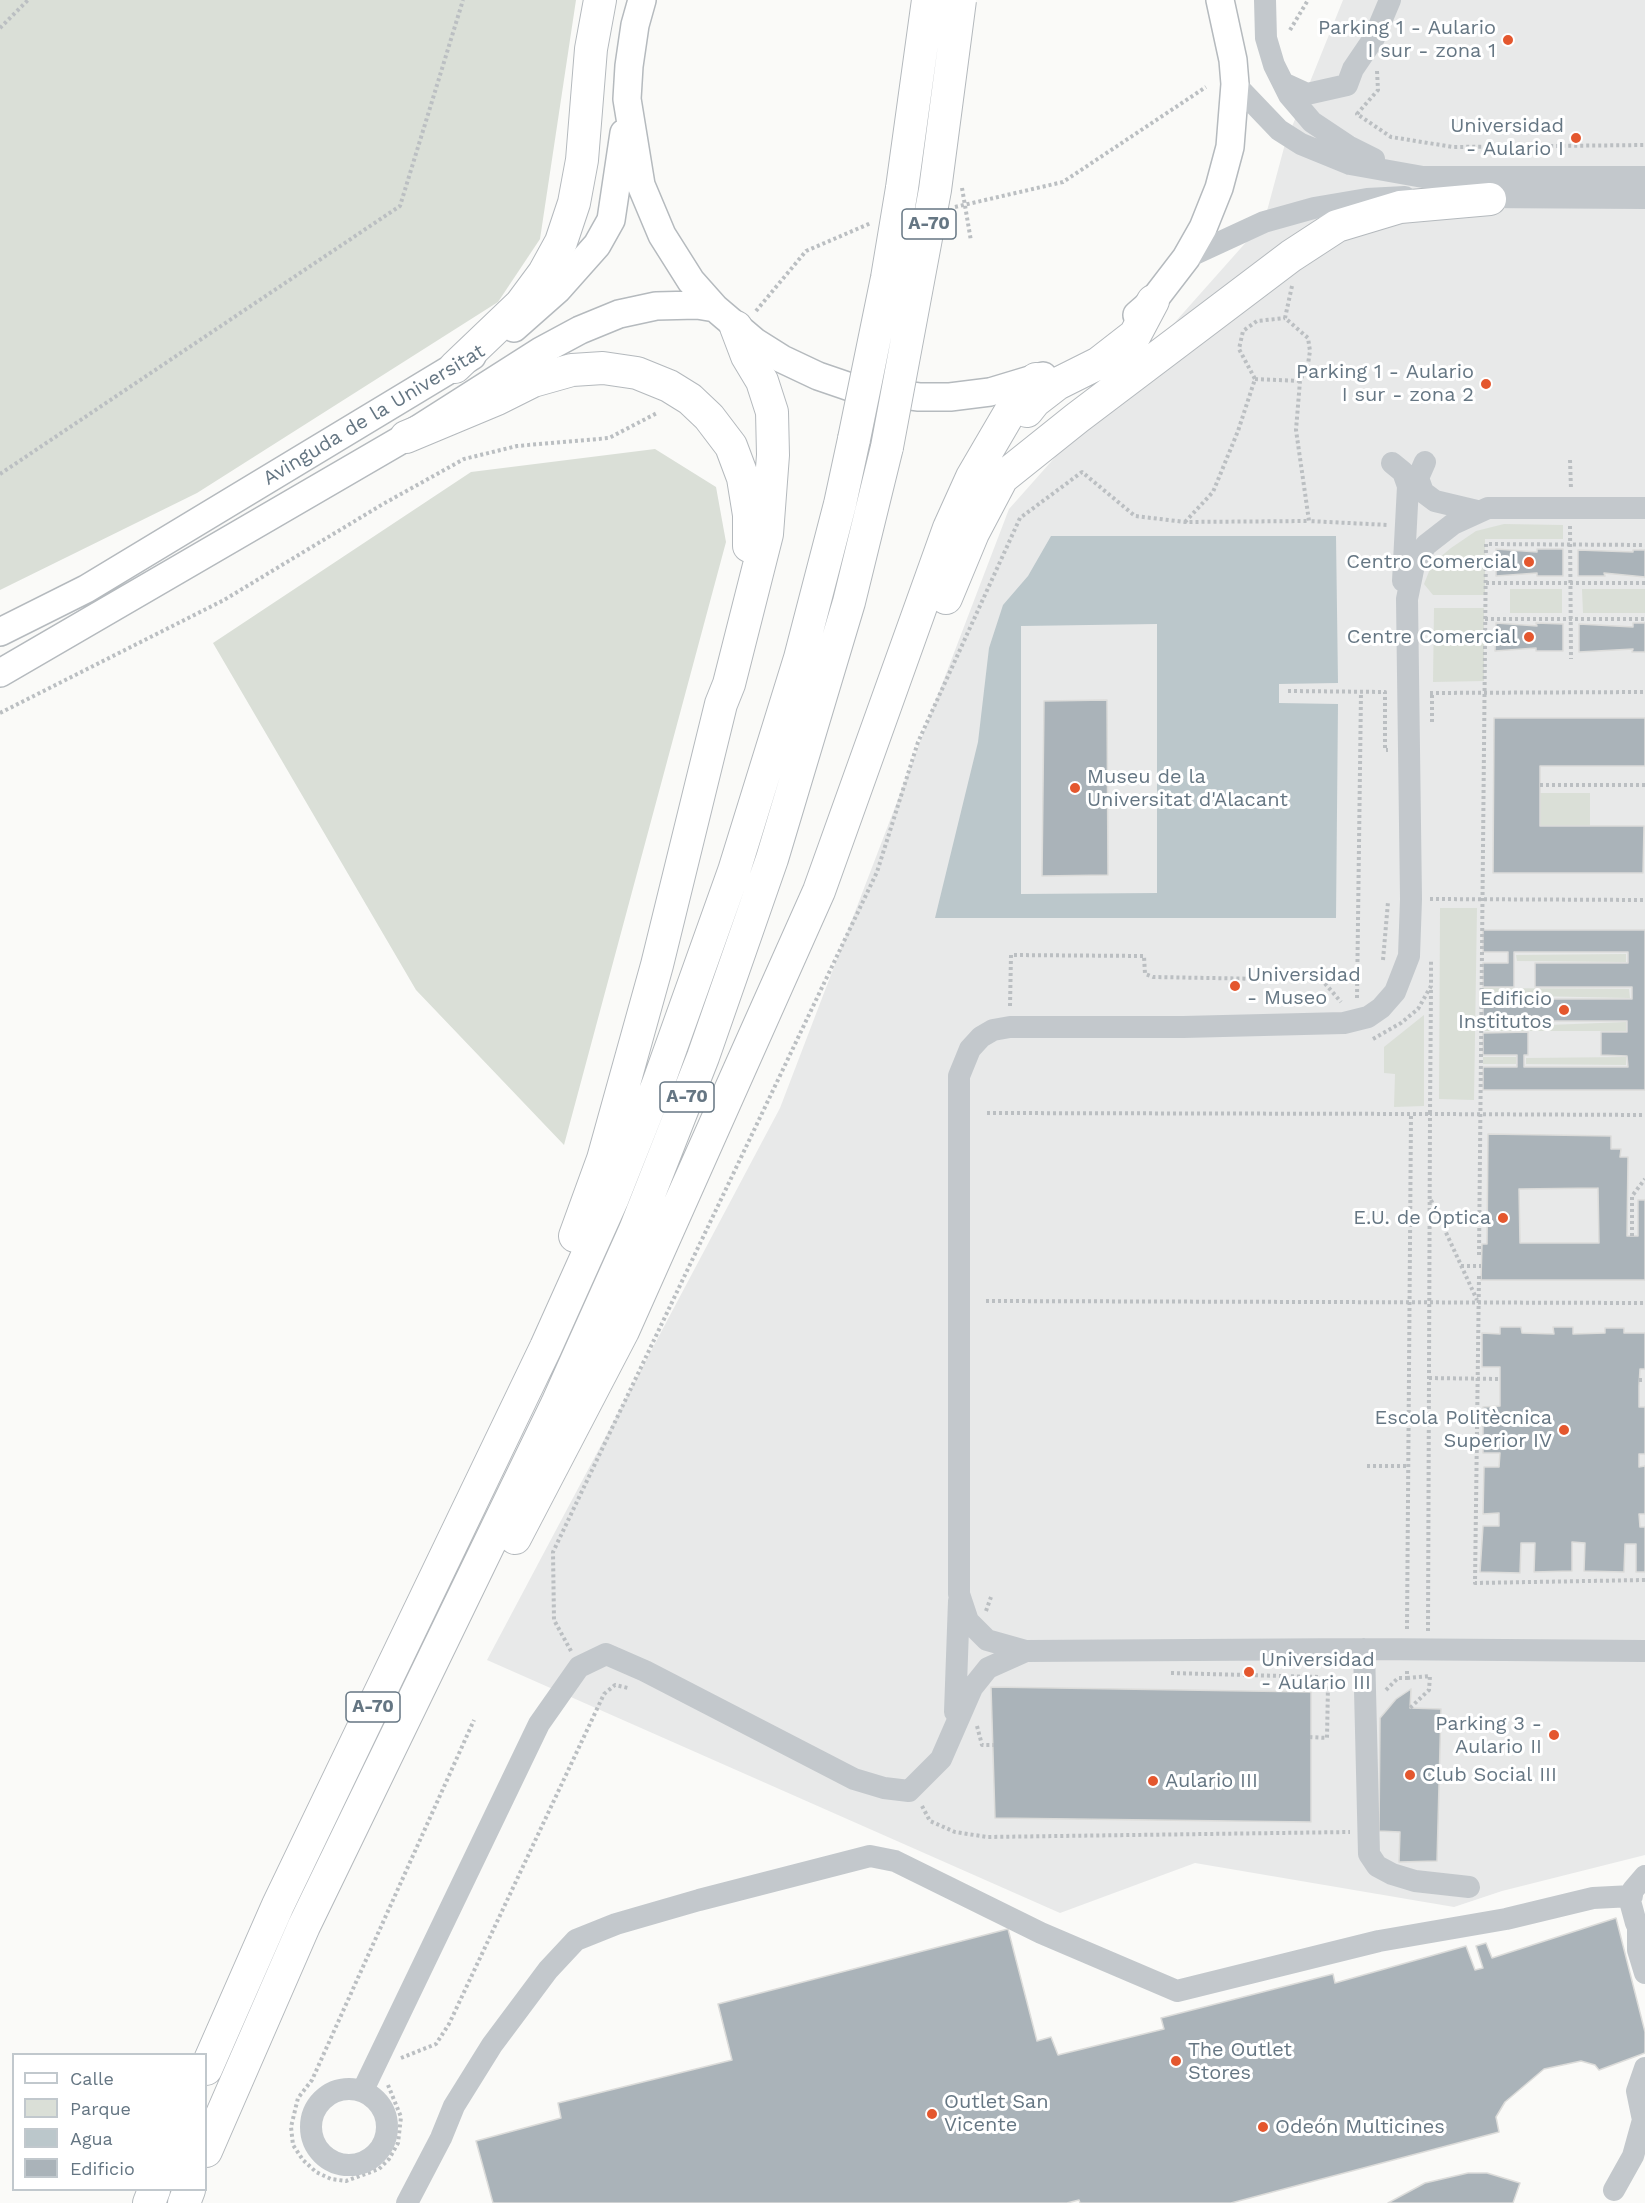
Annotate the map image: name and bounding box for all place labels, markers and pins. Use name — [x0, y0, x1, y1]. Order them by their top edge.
place label: Parking 1 - Aulario I sur - zona 1 — [1318, 16, 1496, 63]
marker: Parking 1 - Aulario I sur - zona 1 — [1501, 33, 1515, 47]
place label: Universidad - Aulario I — [1450, 114, 1564, 161]
marker: Universidad - Aulario I — [1569, 131, 1583, 145]
place label: Parking 1 - Aulario I sur - zona 2 — [1296, 360, 1474, 407]
marker: Parking 1 - Aulario I sur - zona 2 — [1479, 377, 1493, 391]
place label: Centro Comercial — [1346, 550, 1517, 574]
marker: Centro Comercial — [1522, 555, 1536, 569]
place label: Centre Comercial — [1347, 625, 1517, 649]
marker: Centre Comercial — [1522, 630, 1536, 644]
place label: Museu de la Universitat d'Alacant — [1087, 765, 1288, 812]
marker: Museu de la Universitat d'Alacant — [1068, 781, 1082, 795]
place label: Universidad - Museo — [1247, 963, 1361, 1010]
marker: Universidad - Museo — [1228, 979, 1242, 993]
place label: Edificio Institutos — [1458, 987, 1552, 1034]
marker: Edificio Institutos — [1557, 1003, 1571, 1017]
place label: E.U. de Óptica — [1353, 1206, 1491, 1230]
marker: E.U. de Óptica — [1496, 1211, 1510, 1225]
place label: Escola Politècnica Superior IV — [1374, 1406, 1552, 1453]
marker: Escola Politècnica Superior IV — [1557, 1423, 1571, 1437]
place label: Universidad - Aulario III — [1261, 1648, 1375, 1695]
marker: Universidad - Aulario III — [1242, 1665, 1256, 1679]
place label: Parking 3 - Aulario II — [1435, 1712, 1542, 1759]
marker: Parking 3 - Aulario II — [1547, 1728, 1561, 1742]
place label: Club Social III — [1422, 1763, 1557, 1787]
marker: Club Social III — [1403, 1768, 1417, 1782]
place label: Aulario III — [1165, 1769, 1258, 1793]
marker: Aulario III — [1146, 1774, 1160, 1788]
place label: The Outlet Stores — [1188, 2038, 1292, 2085]
marker: The Outlet Stores — [1169, 2054, 1183, 2068]
place label: Outlet San Vicente — [944, 2090, 1049, 2137]
marker: Outlet San Vicente — [925, 2107, 939, 2121]
place label: Odeón Multicines — [1275, 2115, 1445, 2139]
marker: Odeón Multicines — [1256, 2120, 1270, 2134]

